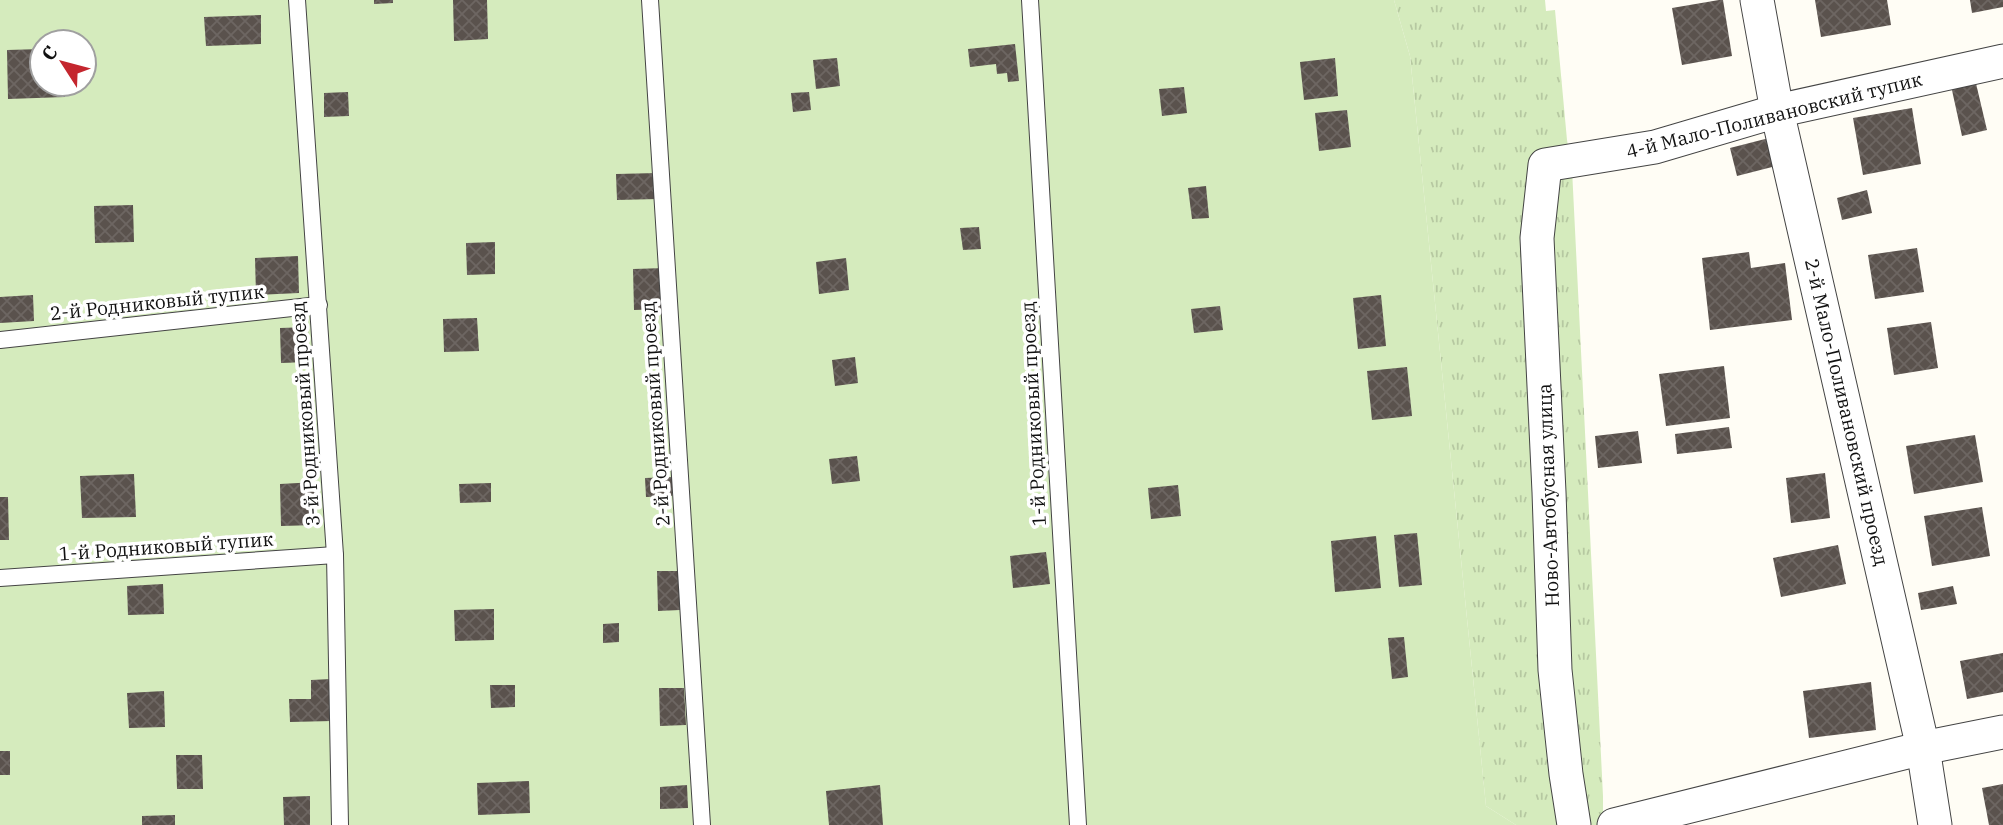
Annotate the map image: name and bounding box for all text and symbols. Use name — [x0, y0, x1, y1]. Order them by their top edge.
north arrow — [28, 28, 98, 98]
text: С — [36, 41, 63, 65]
street label: 4-й Мало-Поливановский тупик — [1623, 67, 1925, 163]
street label: 2-й Мало-Поливановский проезд — [1800, 256, 1894, 568]
street label: 2-й Родниковый тупик — [49, 279, 265, 325]
street label: 3-й Родниковый проезд — [285, 301, 325, 527]
street label: 2-й Родниковый проезд — [635, 301, 675, 527]
street label: 1-й Родниковый проезд — [1015, 301, 1051, 527]
street label: Ново-Автобусная улица — [1532, 383, 1564, 607]
street label: 1-й Родниковый тупик — [58, 527, 274, 565]

